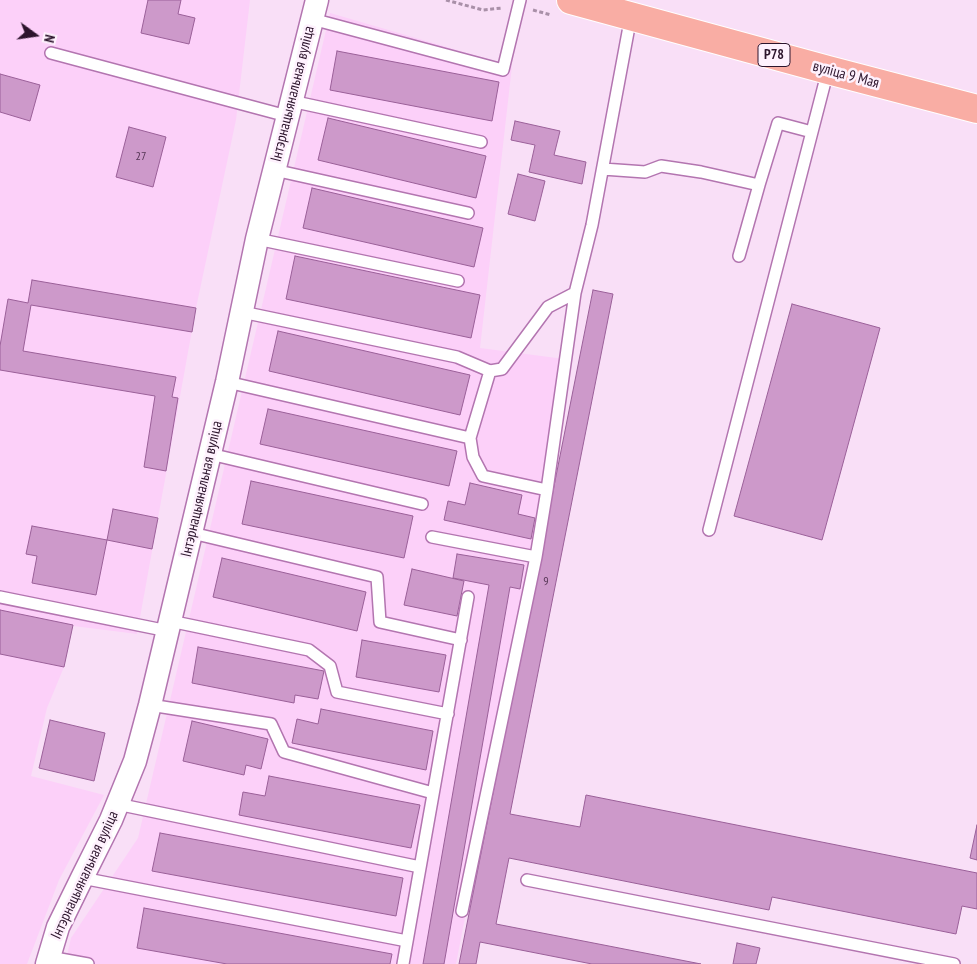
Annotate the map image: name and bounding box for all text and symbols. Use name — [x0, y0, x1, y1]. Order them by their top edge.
north arrow — [10, 10, 60, 60]
street label: Інтэрнацыянальная вуліца — [267, 24, 319, 164]
text: N — [40, 33, 59, 44]
road number: Р78 — [758, 44, 790, 66]
street label: вуліца 9 Мая — [811, 58, 881, 92]
house number: 27 — [136, 150, 146, 164]
street label: Інтэрнацыянальная вуліца — [178, 419, 226, 559]
house number: 9 — [543, 575, 549, 589]
street label: Інтэрнацыянальная вуліца — [47, 808, 123, 942]

